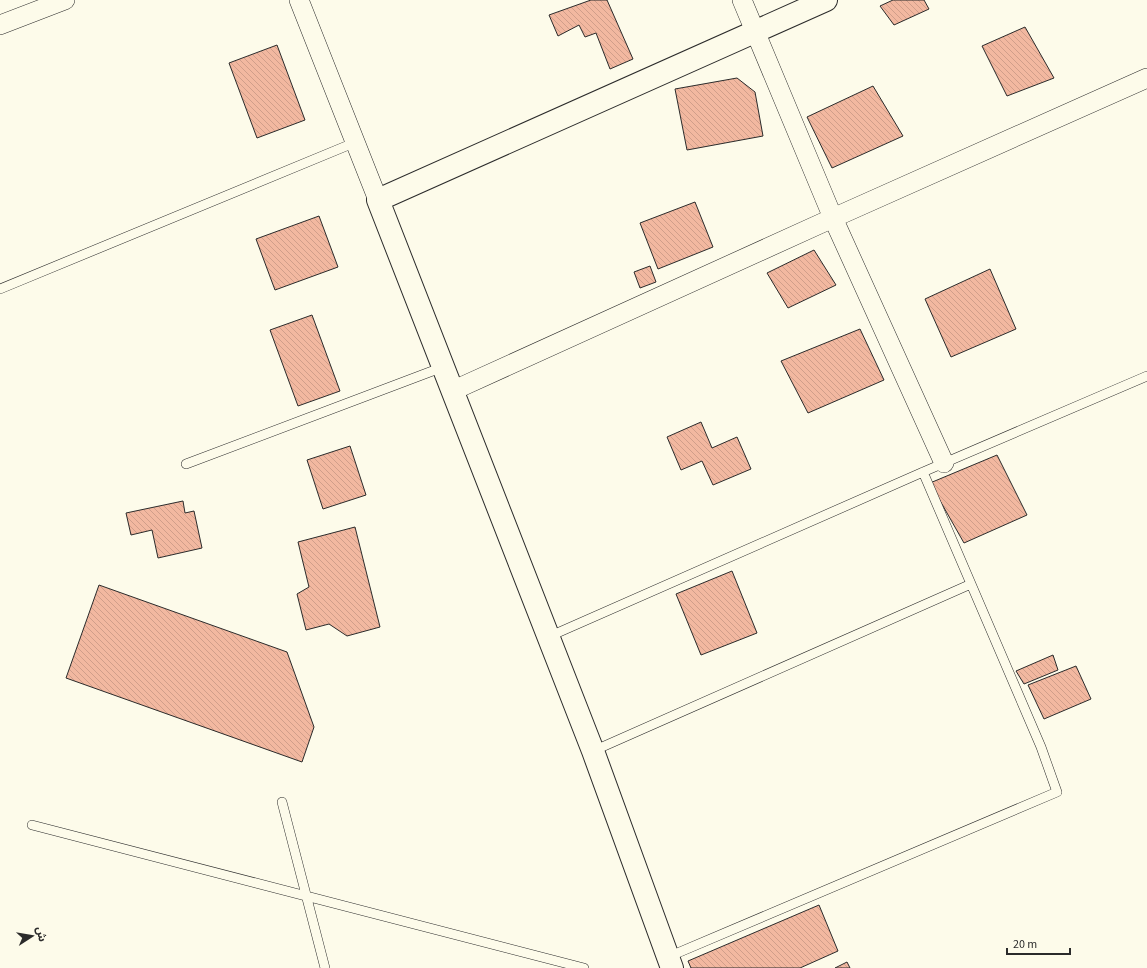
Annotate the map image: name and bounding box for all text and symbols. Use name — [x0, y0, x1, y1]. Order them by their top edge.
north arrow — [12, 916, 52, 956]
text: ش — [32, 925, 50, 943]
scale bar — [1007, 930, 1070, 956]
text: 20 m — [1013, 936, 1037, 953]

